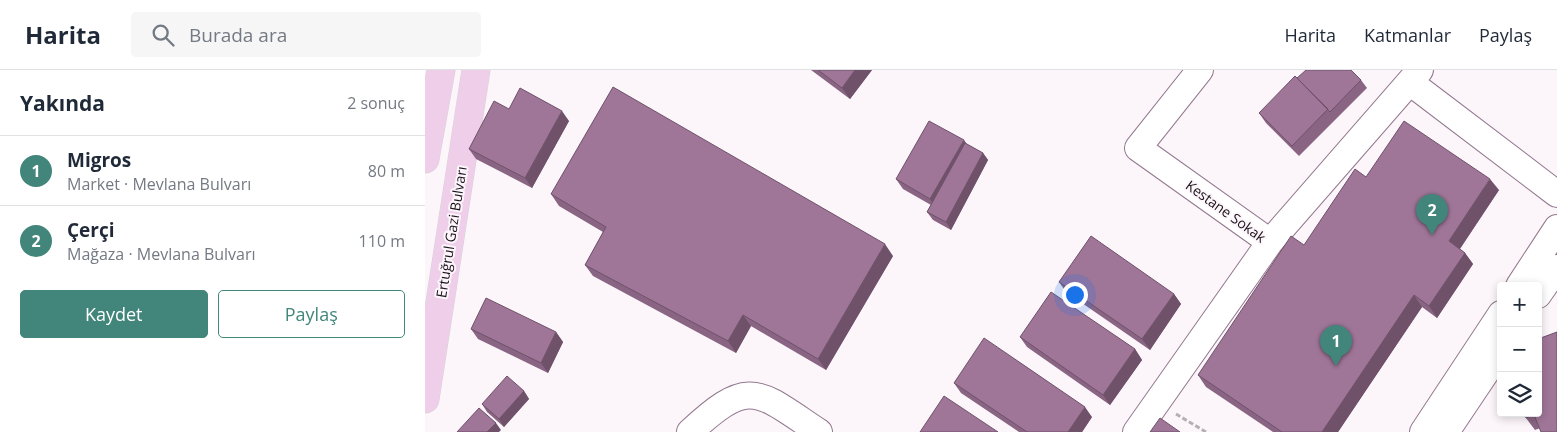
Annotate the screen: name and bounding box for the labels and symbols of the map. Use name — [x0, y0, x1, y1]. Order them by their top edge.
street label: Ertuğrul Gazi Bulvarı — [431, 165, 471, 299]
street label: Kestane Sokak — [1182, 176, 1270, 247]
pin: 2 — [1416, 194, 1448, 235]
your location — [1062, 282, 1088, 308]
pin: 1 — [1320, 325, 1352, 366]

